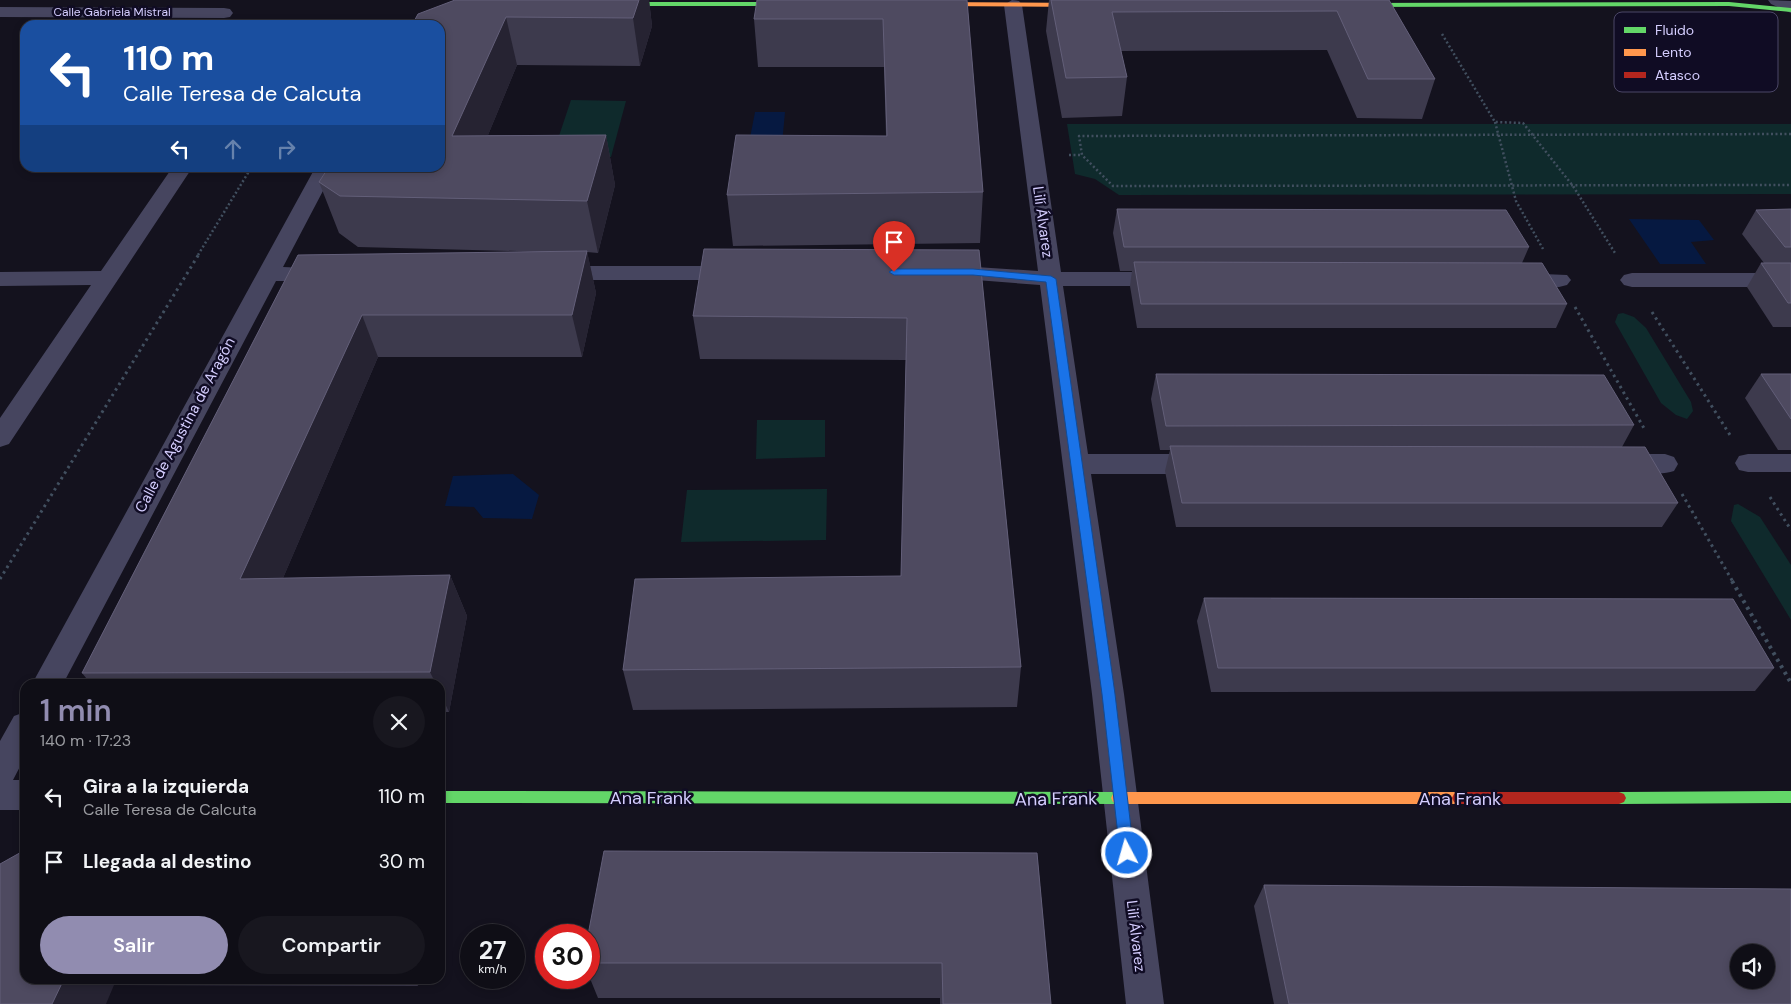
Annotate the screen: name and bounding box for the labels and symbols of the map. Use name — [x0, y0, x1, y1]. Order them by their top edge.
street label: Calle Gabriela Mistral — [53, 4, 171, 20]
legend — [1614, 12, 1778, 92]
text: Fluido — [1655, 21, 1694, 39]
text: Lento — [1655, 43, 1692, 61]
text: Atasco — [1655, 66, 1700, 84]
street label: Lilí Álvarez — [1028, 185, 1058, 259]
pin — [873, 221, 915, 272]
street label: Calle de Agustina de Aragón — [130, 334, 240, 516]
street label: Ana Frank — [610, 786, 692, 810]
street label: Ana Frank — [1015, 786, 1097, 812]
street label: Ana Frank — [1419, 787, 1501, 811]
position arrow — [1100, 826, 1152, 878]
street label: Lilí Álvarez — [1122, 899, 1150, 973]
speed limit sign: 30 — [535, 924, 600, 989]

